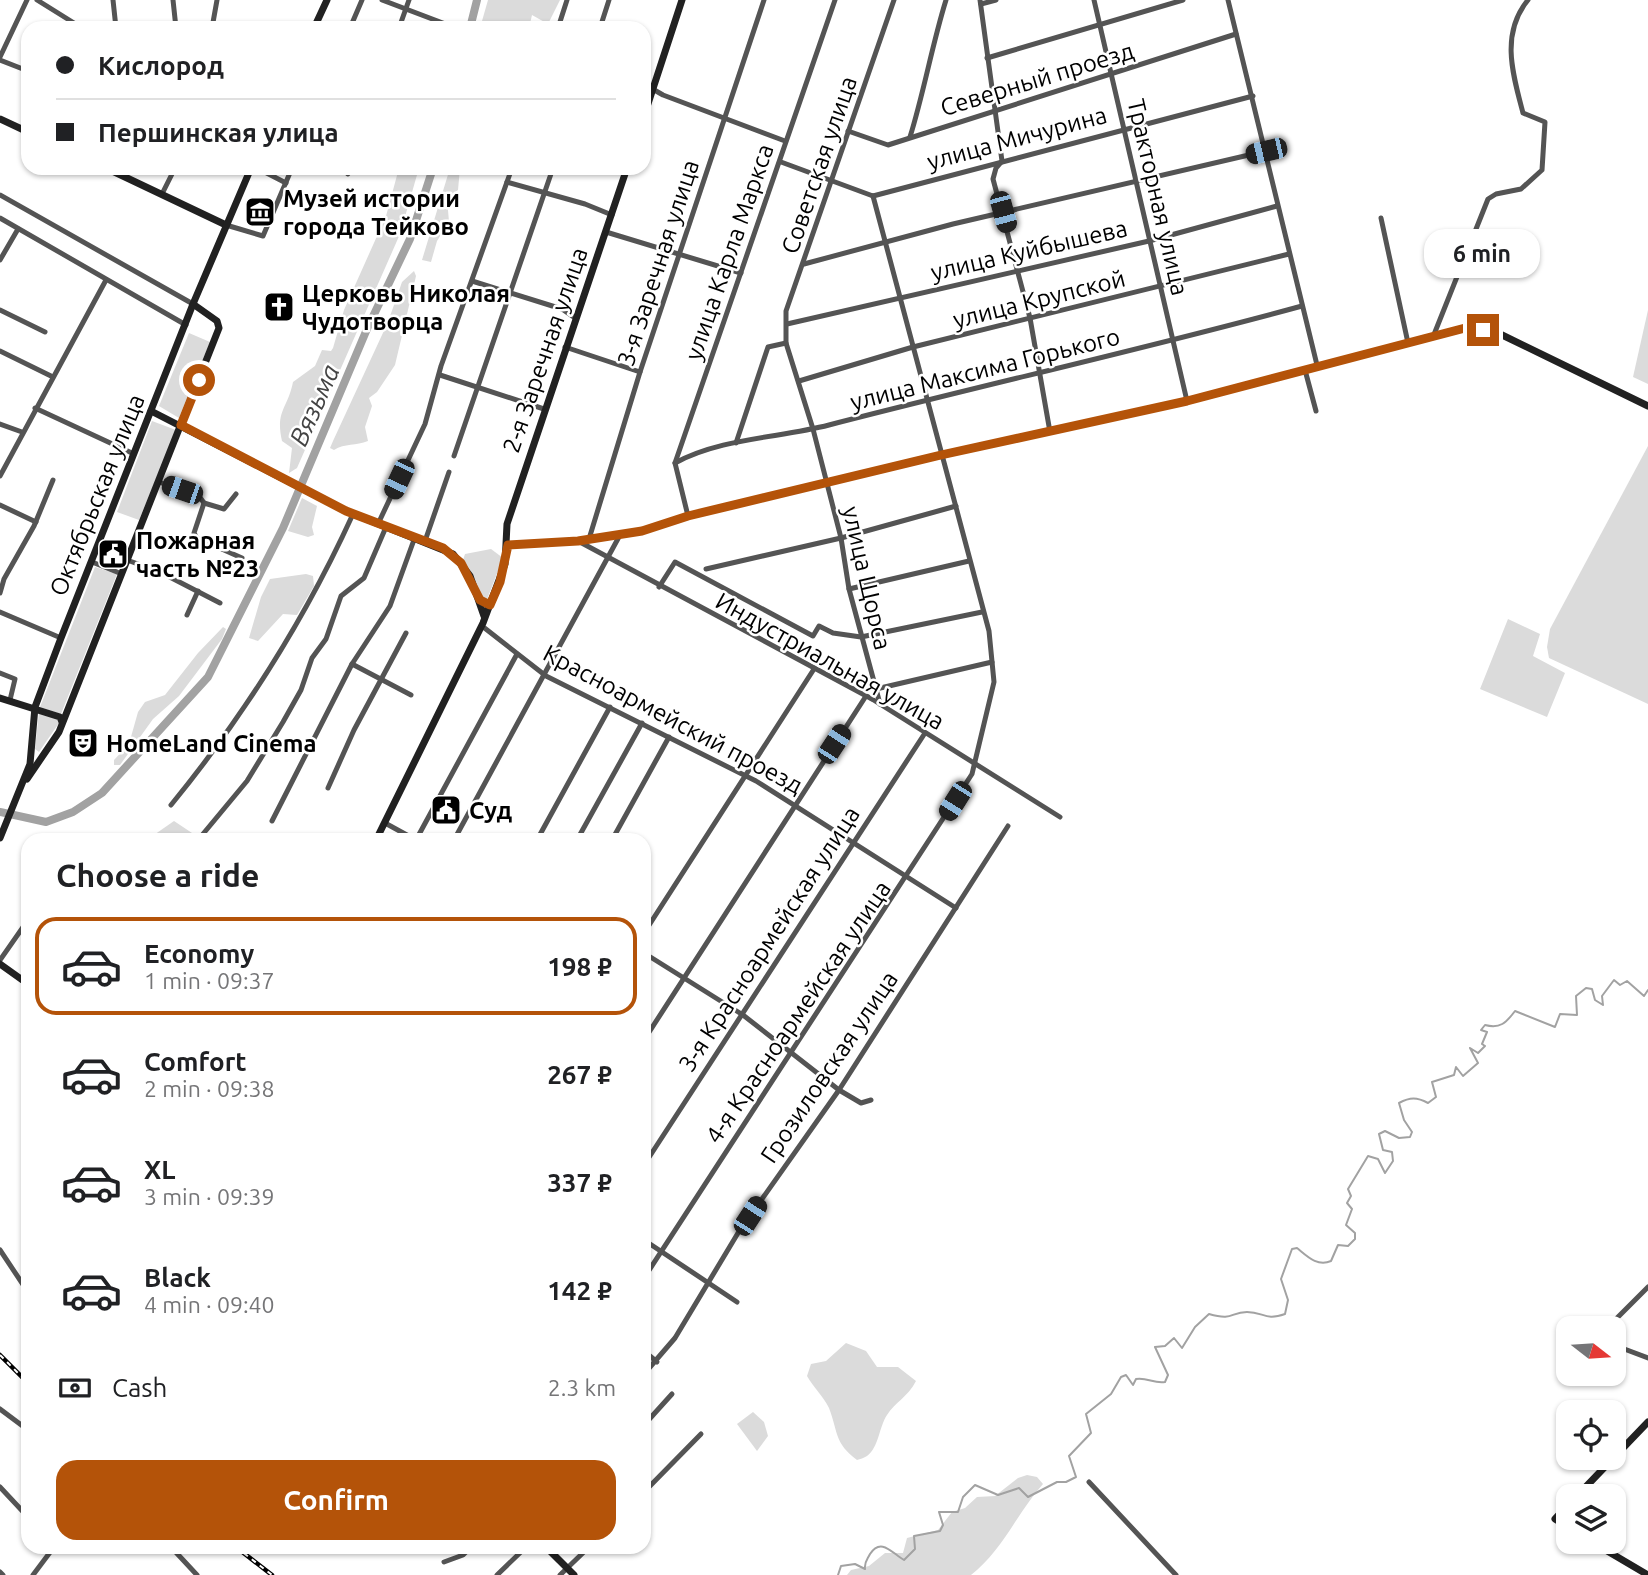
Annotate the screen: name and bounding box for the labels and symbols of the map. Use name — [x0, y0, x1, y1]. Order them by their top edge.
street label: Северный проезд — [937, 37, 1137, 121]
street label: Советская улица — [776, 73, 862, 257]
street label: Тракторная улица — [1122, 96, 1194, 298]
street label: улица Мичурина — [924, 101, 1110, 175]
car — [1244, 136, 1289, 166]
street label: улица Карла Маркса — [679, 140, 779, 364]
street label: 3-я Заречная улица — [612, 157, 704, 369]
place label: Музей истории города Тейково — [283, 185, 469, 240]
car — [988, 189, 1019, 235]
museum icon: Музей истории города Тейково — [243, 195, 277, 229]
street label: улица Куйбышева — [928, 214, 1130, 286]
callout: 6 min — [1425, 229, 1541, 278]
street label: 2-я Заречная улица — [497, 244, 593, 456]
street label: улица Крупской — [950, 265, 1128, 333]
place label: Церковь Николая Чудотворца — [302, 280, 510, 335]
church icon: Церковь Николая Чудотворца — [262, 290, 296, 324]
route end — [1467, 314, 1499, 346]
street label: улица Максима Горького — [847, 322, 1123, 416]
water label: Вязьма — [283, 360, 345, 450]
route start — [183, 364, 215, 396]
street label: Октябрьская улица — [44, 390, 150, 600]
car — [381, 456, 418, 502]
car — [159, 473, 206, 507]
street label: улица Щорса — [837, 504, 897, 652]
place label: Пожарная часть №23 — [136, 527, 259, 582]
public building icon: Пожарная часть №23 — [96, 537, 130, 571]
street label: Индустриальная улица — [711, 587, 949, 735]
street label: Красноармейский проезд — [539, 639, 807, 799]
car — [814, 721, 855, 767]
theatre icon: HomeLand Cinema — [66, 726, 100, 760]
place label: HomeLand Cinema — [106, 730, 317, 757]
car — [935, 778, 976, 824]
public building icon: Суд — [429, 793, 463, 827]
place label: Суд — [469, 797, 513, 824]
street label: 3-я Красноармейская улица — [673, 802, 865, 1076]
street label: 4-я Красноармейская улица — [700, 876, 896, 1148]
street label: Грозиловская улица — [755, 966, 903, 1168]
car — [730, 1193, 771, 1239]
north arrow — [1556, 1316, 1626, 1386]

